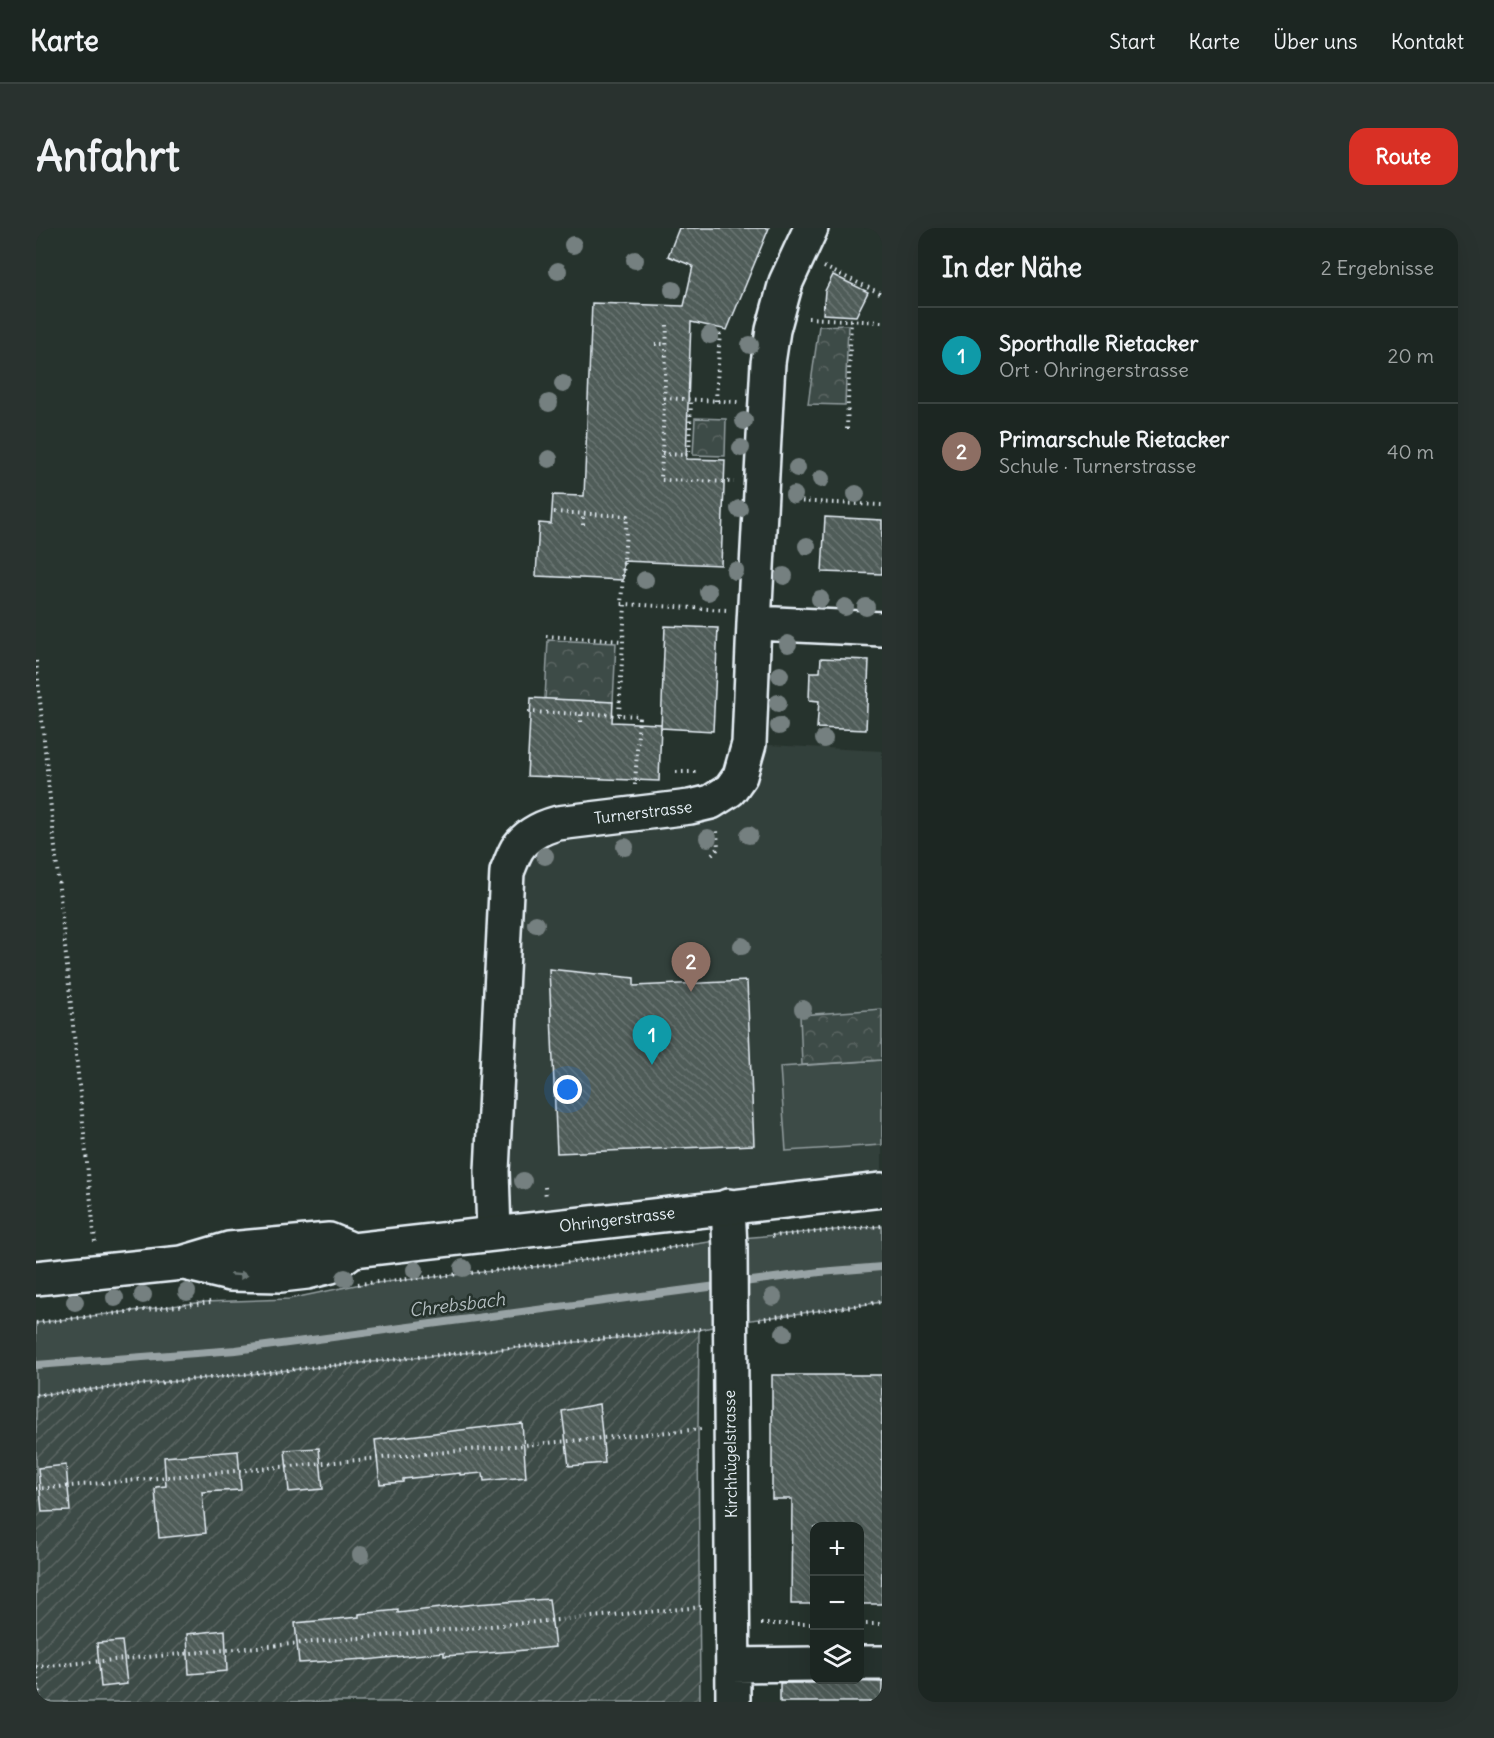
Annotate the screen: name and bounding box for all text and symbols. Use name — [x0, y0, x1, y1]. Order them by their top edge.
text: Karte — [30, 23, 99, 59]
text: Start — [1109, 28, 1155, 55]
text: Karte — [1188, 28, 1240, 55]
text: Über uns — [1273, 28, 1358, 55]
text: Kontakt — [1391, 28, 1464, 55]
button: Route — [1349, 128, 1458, 185]
text: Anfahrt — [36, 130, 180, 182]
text: In der Nähe — [942, 251, 1082, 284]
text: 2 Ergebnisse — [1321, 255, 1434, 280]
text: Sporthalle Rietacker — [999, 329, 1198, 357]
text: 1 — [958, 343, 965, 368]
text: 20 m — [1388, 343, 1434, 368]
text: Ort · Ohringerstrasse — [999, 357, 1189, 382]
text: Primarschule Rietacker — [999, 425, 1229, 453]
text: 2 — [956, 439, 967, 464]
text: 40 m — [1387, 439, 1434, 464]
text: Schule · Turnerstrasse — [999, 453, 1196, 478]
street label: Turnerstrasse — [593, 796, 693, 828]
pin: 2 — [672, 942, 710, 992]
pin: 1 — [632, 1016, 672, 1065]
your location — [553, 1075, 582, 1104]
street label: Ohringerstrasse — [558, 1202, 676, 1236]
one-way arrow — [230, 1270, 249, 1279]
water label: Chrebsbach — [408, 1287, 507, 1322]
street label: Kirchhügelstrasse — [719, 1390, 741, 1518]
map controls — [810, 1522, 864, 1684]
button: + — [810, 1522, 864, 1576]
button: − — [810, 1576, 864, 1630]
button: layers — [810, 1630, 864, 1684]

